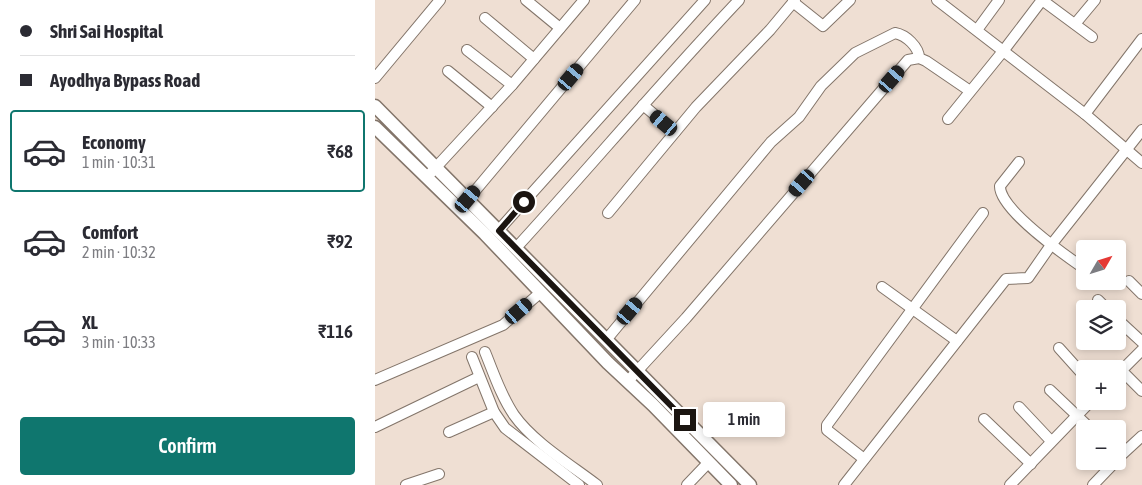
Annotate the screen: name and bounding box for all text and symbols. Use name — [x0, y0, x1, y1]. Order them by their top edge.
text: Shri Sai Hospital — [50, 20, 163, 42]
car — [555, 61, 586, 93]
car — [876, 63, 907, 95]
text: Ayodhya Bypass Road — [50, 69, 200, 91]
car — [647, 108, 680, 138]
icon: car — [22, 129, 67, 174]
text: Economy — [82, 131, 146, 153]
text: ₹68 — [327, 140, 353, 162]
text: 1 min · 10:31 — [82, 153, 156, 171]
car — [786, 167, 817, 199]
car — [452, 183, 483, 215]
route start — [513, 191, 535, 213]
icon: car — [22, 219, 67, 264]
text: Comfort — [82, 221, 138, 243]
text: ₹92 — [327, 230, 353, 252]
north arrow — [1076, 240, 1126, 290]
map controls — [1076, 240, 1126, 470]
text: 2 min · 10:32 — [82, 243, 156, 261]
car — [502, 295, 535, 327]
car — [614, 295, 645, 327]
button: layers — [1076, 300, 1126, 350]
icon: car — [22, 309, 67, 354]
text: XL — [82, 311, 98, 333]
text: ₹116 — [318, 320, 353, 342]
text: 3 min · 10:33 — [82, 333, 156, 351]
button: + — [1076, 360, 1126, 410]
callout: 1 min — [703, 402, 785, 438]
route end — [674, 409, 696, 431]
text: 1 min — [728, 410, 760, 428]
button: Confirm — [20, 417, 355, 475]
button: − — [1076, 420, 1126, 470]

